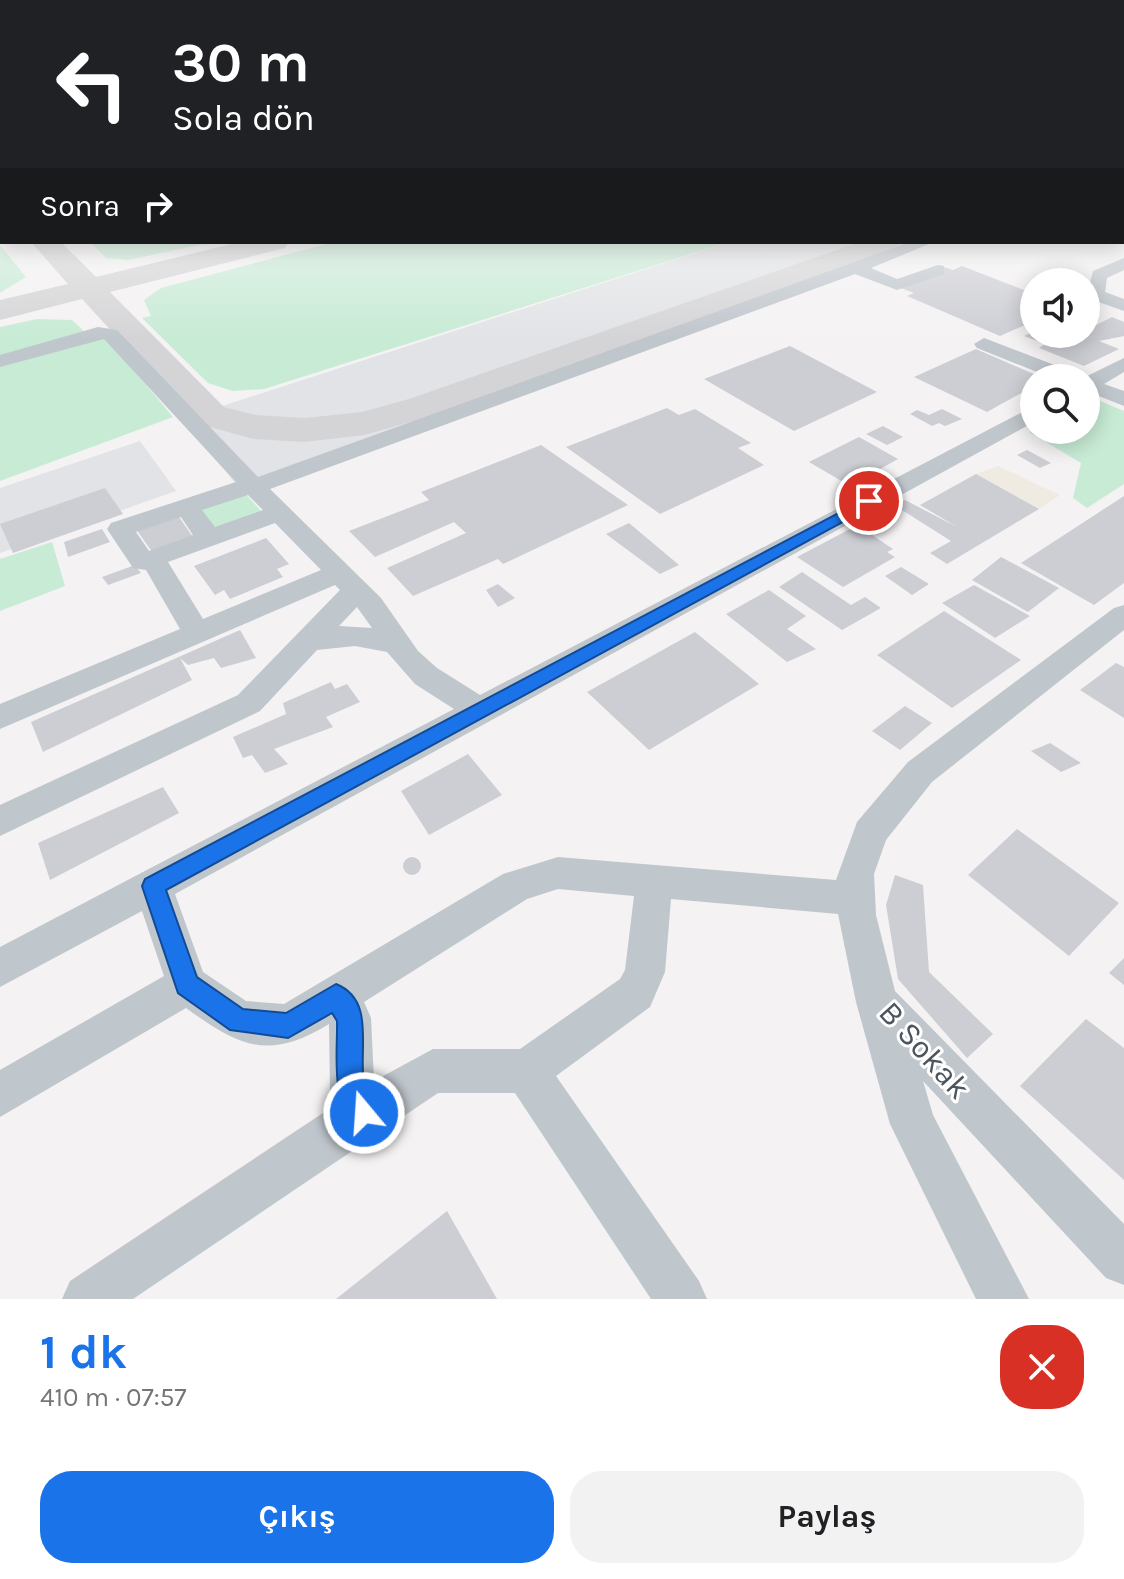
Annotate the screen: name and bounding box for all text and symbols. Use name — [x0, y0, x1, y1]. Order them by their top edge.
text: 30 m — [172, 30, 310, 95]
icon: left — [40, 32, 144, 136]
text: Sola dön — [172, 97, 315, 139]
icon: right — [136, 184, 180, 228]
text: Sonra — [40, 188, 120, 224]
map controls — [1020, 268, 1100, 444]
button: sound — [1020, 268, 1100, 348]
button: search — [1020, 364, 1100, 444]
pin — [835, 467, 903, 535]
icon: arrive — [847, 479, 891, 523]
street label: B Sokak — [871, 994, 978, 1107]
position arrow — [322, 1071, 406, 1155]
text: 1 dk — [40, 1324, 127, 1380]
button: close — [1000, 1325, 1084, 1409]
text: 410 m · 07:57 — [40, 1382, 187, 1413]
button: Çıkış — [40, 1471, 554, 1563]
button: Paylaş — [570, 1471, 1084, 1563]

